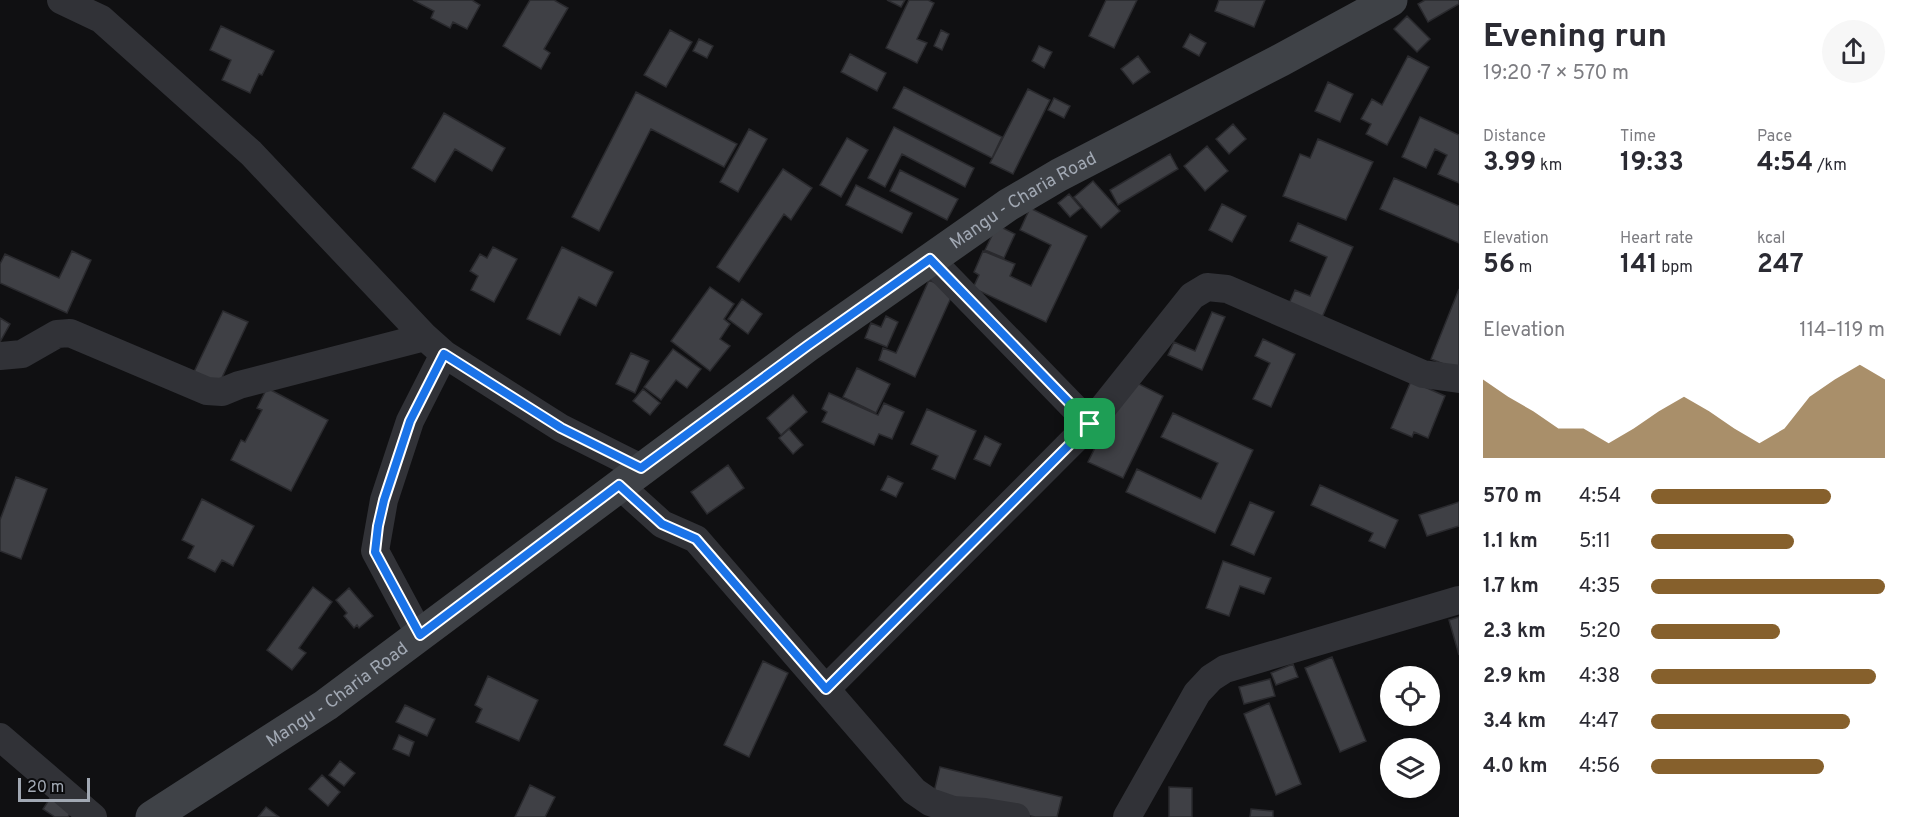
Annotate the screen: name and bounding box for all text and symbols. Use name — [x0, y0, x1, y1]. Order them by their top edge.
text: Evening run — [1483, 17, 1667, 59]
button: share — [1822, 20, 1885, 83]
text: 19:20 · 7 × 570 m — [1483, 61, 1629, 87]
text: Distance — [1483, 127, 1546, 147]
text: Time — [1620, 127, 1656, 147]
text: Pace — [1757, 127, 1792, 147]
text: 3.99 — [1483, 147, 1536, 180]
text: 19:33 — [1620, 147, 1684, 180]
text: 4:54 — [1757, 147, 1813, 180]
street label: Mangu - Charia Road — [946, 148, 1101, 255]
text: km — [1536, 156, 1562, 176]
text: /km — [1813, 156, 1847, 176]
text: Elevation — [1483, 229, 1549, 249]
text: Heart rate — [1620, 229, 1693, 249]
text: kcal — [1757, 229, 1785, 249]
text: 56 — [1483, 249, 1515, 282]
text: 141 — [1620, 249, 1658, 282]
text: 247 — [1757, 249, 1804, 282]
text: m — [1515, 258, 1532, 278]
text: bpm — [1658, 258, 1693, 278]
text: Elevation — [1483, 318, 1565, 344]
text: 114–119 m — [1799, 318, 1885, 344]
pin — [1064, 398, 1115, 449]
icon: arrive — [1073, 407, 1106, 440]
text: 570 m — [1483, 484, 1542, 510]
text: 4:54 — [1579, 484, 1621, 510]
text: 1.1 km — [1483, 529, 1538, 555]
text: 5:11 — [1579, 529, 1611, 555]
text: 1.7 km — [1483, 574, 1539, 600]
text: 4:35 — [1579, 574, 1620, 600]
text: 2.3 km — [1483, 619, 1546, 645]
text: 5:20 — [1579, 619, 1621, 645]
street label: Mangu - Charia Road — [262, 638, 413, 753]
text: 2.9 km — [1483, 664, 1546, 690]
text: 4:38 — [1579, 664, 1620, 690]
map controls — [1380, 666, 1440, 798]
button: locate — [1380, 666, 1440, 726]
text: 3.4 km — [1483, 709, 1546, 735]
text: 4:47 — [1579, 709, 1619, 735]
button: layers — [1380, 738, 1440, 798]
text: 4.0 km — [1483, 754, 1548, 780]
text: 4:56 — [1579, 754, 1620, 780]
scale bar — [18, 775, 90, 802]
text: 20 m — [27, 778, 64, 798]

